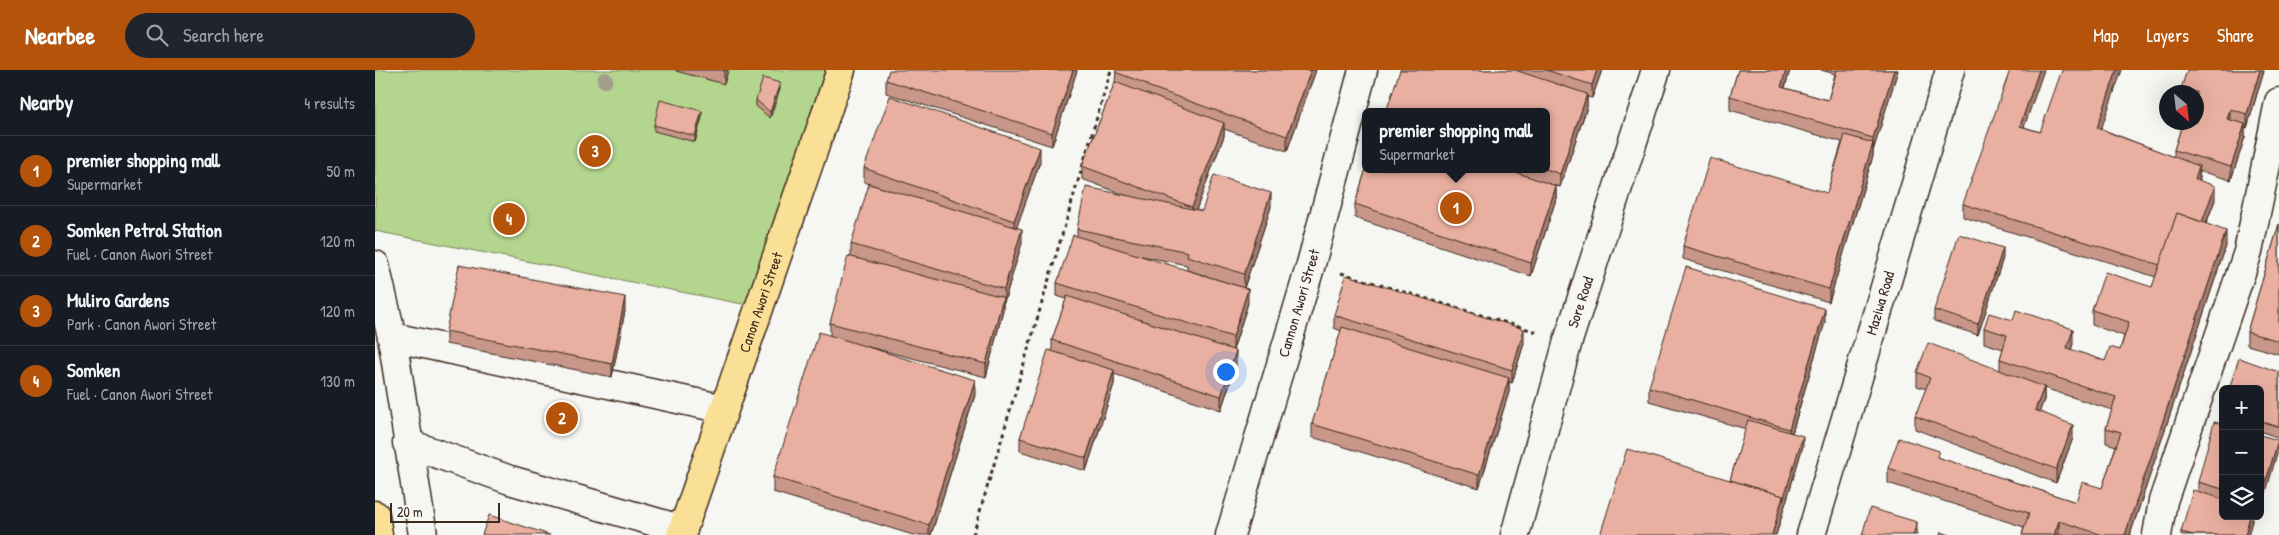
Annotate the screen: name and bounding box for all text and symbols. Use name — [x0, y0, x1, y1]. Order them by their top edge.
search box — [125, 13, 475, 58]
text: Nearbee — [25, 19, 95, 51]
icon: search — [143, 21, 171, 49]
text: Search here — [183, 22, 264, 48]
text: Map — [2093, 23, 2119, 48]
text: Layers — [2147, 23, 2189, 48]
text: Share — [2217, 23, 2254, 48]
north arrow — [2159, 85, 2204, 130]
text: Nearby — [20, 88, 73, 117]
text: 4 results — [304, 92, 355, 114]
popup — [1362, 108, 1550, 173]
text: premier shopping mall — [1380, 117, 1532, 143]
pin: 3 — [579, 132, 611, 170]
text: Supermarket — [1380, 143, 1455, 165]
text: premier shopping mall — [67, 147, 220, 173]
text: 1 — [33, 160, 39, 182]
text: 50 m — [327, 160, 355, 182]
text: Supermarket — [67, 173, 142, 195]
pin: 1 — [1440, 189, 1472, 227]
pin: 4 — [493, 200, 525, 238]
text: Somken Petrol Station — [67, 217, 222, 243]
text: 2 — [32, 230, 40, 252]
text: 120 m — [320, 230, 355, 252]
text: Fuel · Canon Awori Street — [67, 243, 213, 265]
street label: Cannon Awori Street — [1273, 246, 1325, 360]
street label: Canon Awori Street — [734, 248, 788, 355]
street label: Maziwa Road — [1860, 268, 1899, 337]
street label: Sore Road — [1562, 273, 1598, 330]
text: Muliro Gardens — [67, 287, 169, 313]
text: 3 — [32, 300, 40, 322]
text: 120 m — [320, 300, 355, 322]
text: Park · Canon Awori Street — [67, 313, 216, 335]
text: Somken — [67, 357, 120, 383]
your location — [1213, 359, 1239, 385]
text: 4 — [33, 370, 39, 392]
text: 130 m — [320, 370, 355, 392]
text: Fuel · Canon Awori Street — [67, 383, 213, 405]
map controls — [2219, 385, 2264, 520]
button: + — [2219, 385, 2264, 430]
pin: 2 — [546, 399, 578, 437]
button: − — [2219, 430, 2264, 475]
button: layers — [2219, 475, 2264, 520]
scale bar — [390, 500, 500, 523]
text: 20 m — [397, 502, 423, 521]

